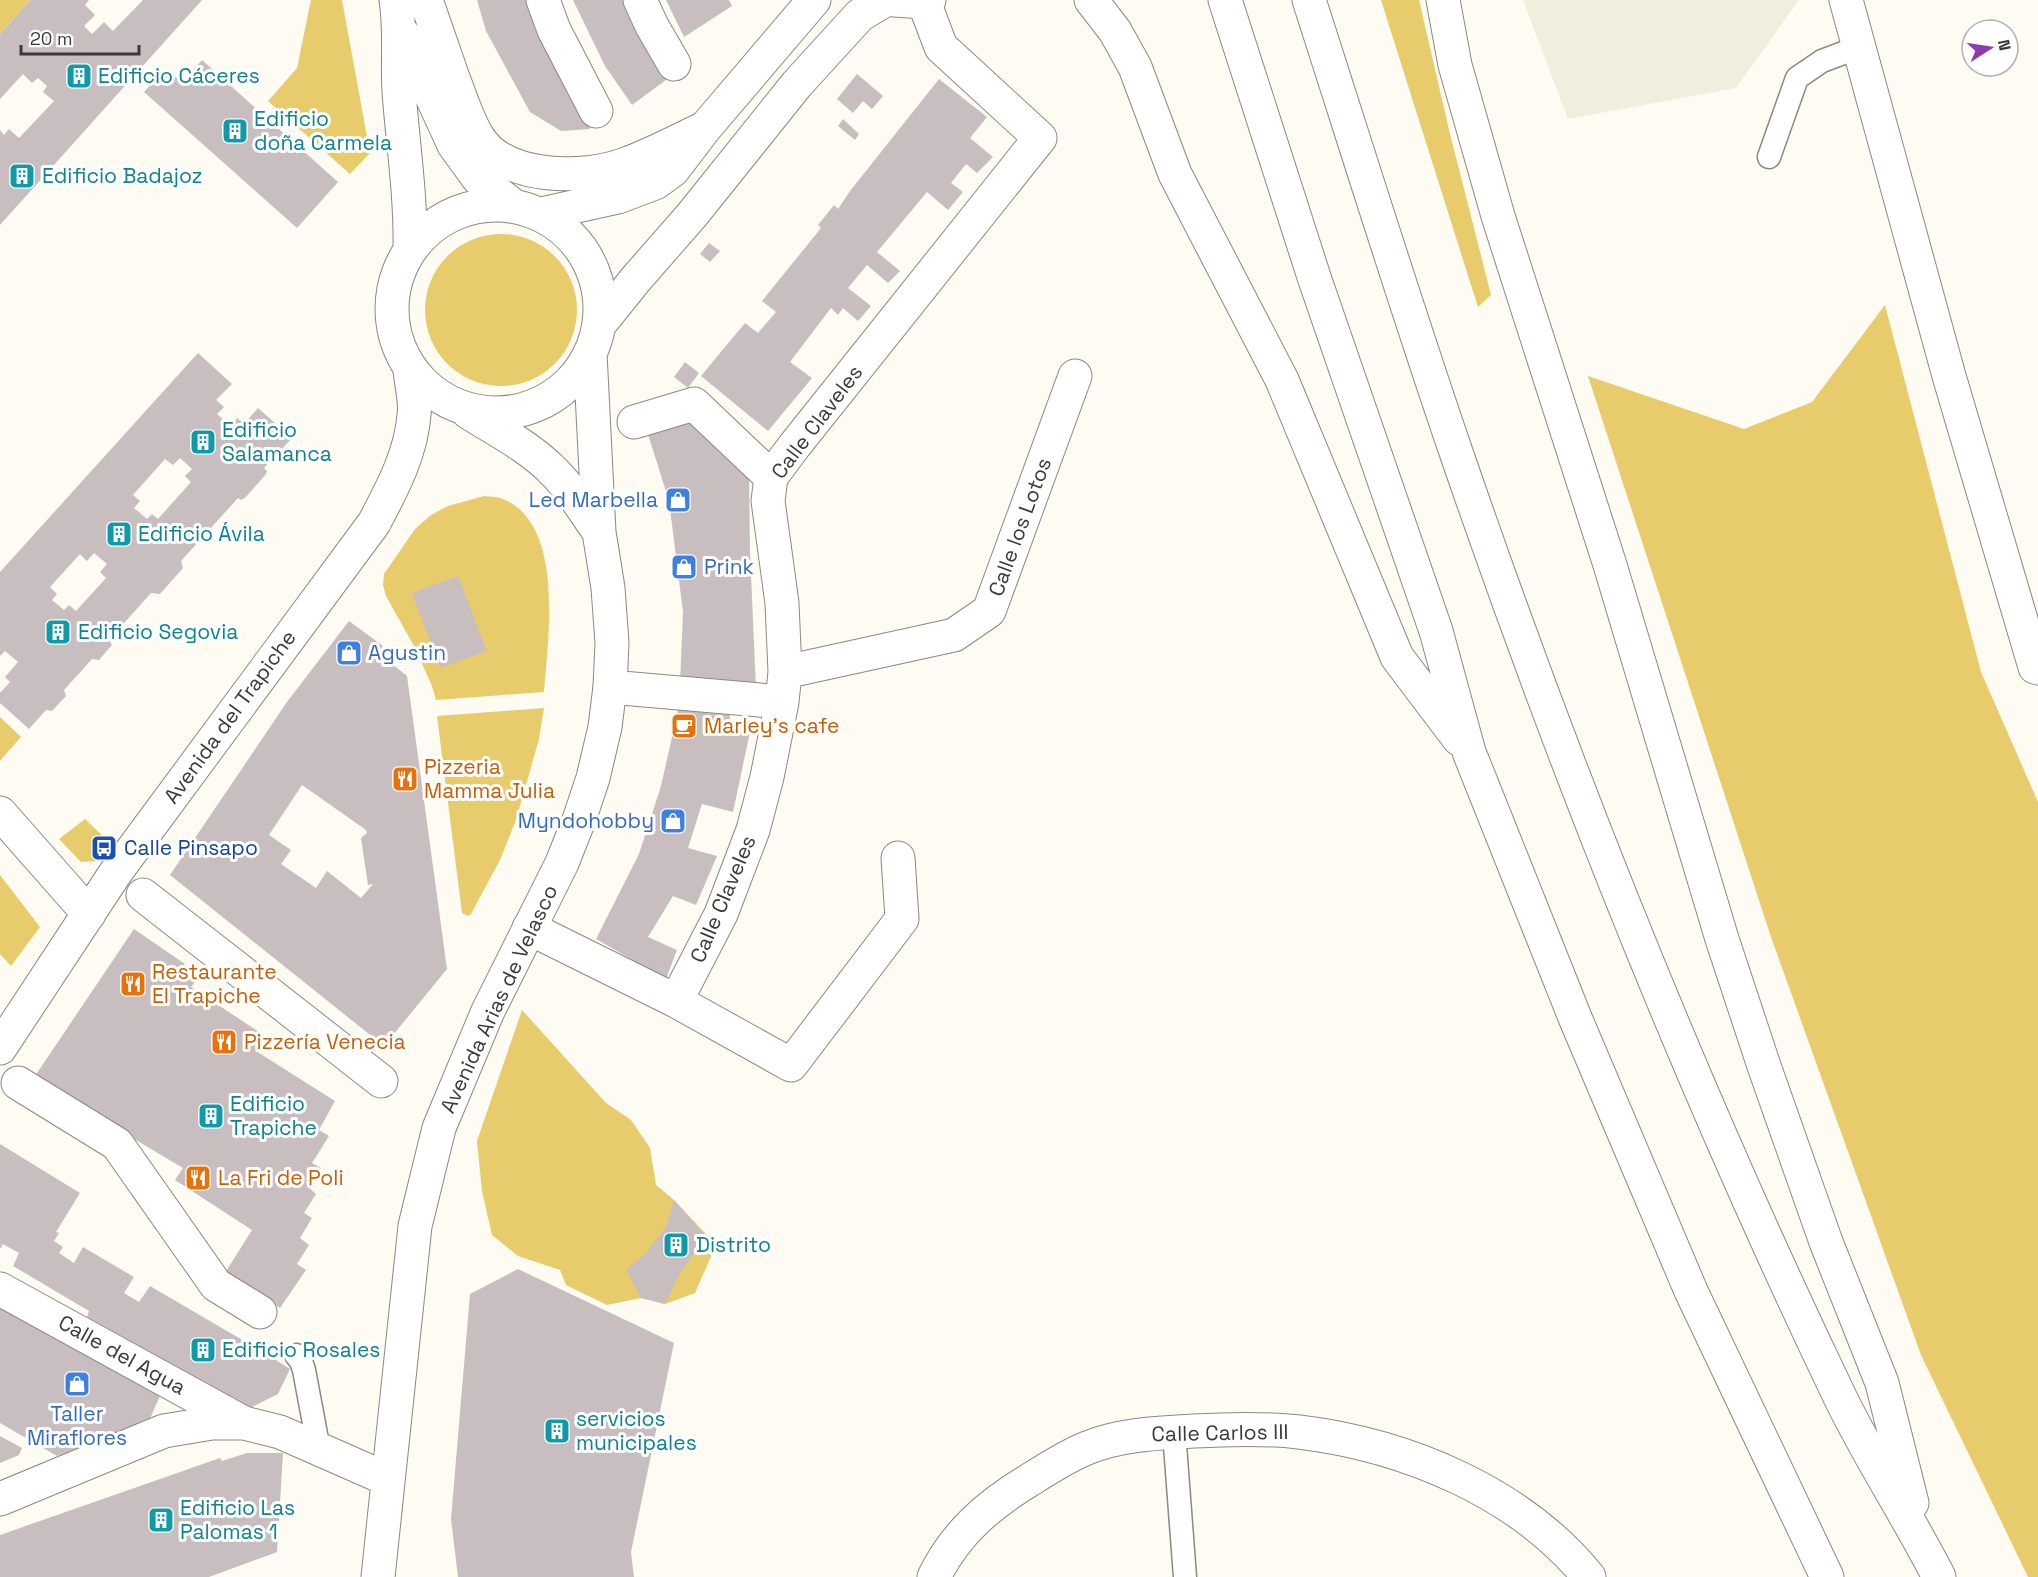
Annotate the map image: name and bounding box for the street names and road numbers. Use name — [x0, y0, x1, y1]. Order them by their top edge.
street label: Calle Claveles — [765, 359, 868, 484]
street label: Calle los Lotos — [982, 454, 1057, 600]
street label: Avenida del Trapiche — [158, 625, 302, 809]
street label: Calle Claveles — [684, 831, 761, 967]
street label: Avenida Arias de Velasco — [434, 880, 563, 1117]
street label: Calle del Agua — [54, 1308, 191, 1401]
street label: Calle Carlos III — [1151, 1418, 1289, 1447]

